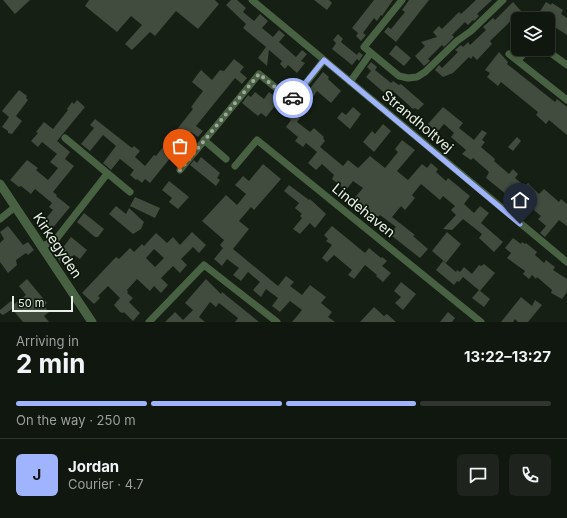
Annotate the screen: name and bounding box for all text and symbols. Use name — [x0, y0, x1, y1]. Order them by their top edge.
map controls — [511, 12, 555, 56]
button: layers — [511, 12, 555, 56]
courier — [273, 78, 313, 118]
street label: Strandholtvej — [379, 86, 457, 156]
icon: car — [282, 87, 304, 109]
pin — [163, 129, 197, 170]
icon: bag — [169, 135, 191, 157]
street label: Lindehaven — [329, 179, 399, 241]
pin — [503, 183, 537, 224]
icon: home — [509, 189, 531, 211]
street label: Kirkegyden — [30, 209, 86, 281]
scale bar — [12, 294, 73, 313]
text: 50 m — [18, 296, 44, 310]
text: Arriving in — [16, 333, 79, 349]
text: 13:22–13:27 — [464, 347, 551, 366]
text: 2 min — [16, 348, 86, 379]
text: On the way · 250 m — [16, 412, 136, 428]
button: chat — [457, 454, 499, 496]
button: phone — [509, 454, 551, 496]
text: Jordan — [68, 457, 119, 476]
text: J — [33, 465, 41, 484]
text: Courier · 4.7 — [68, 476, 144, 492]

